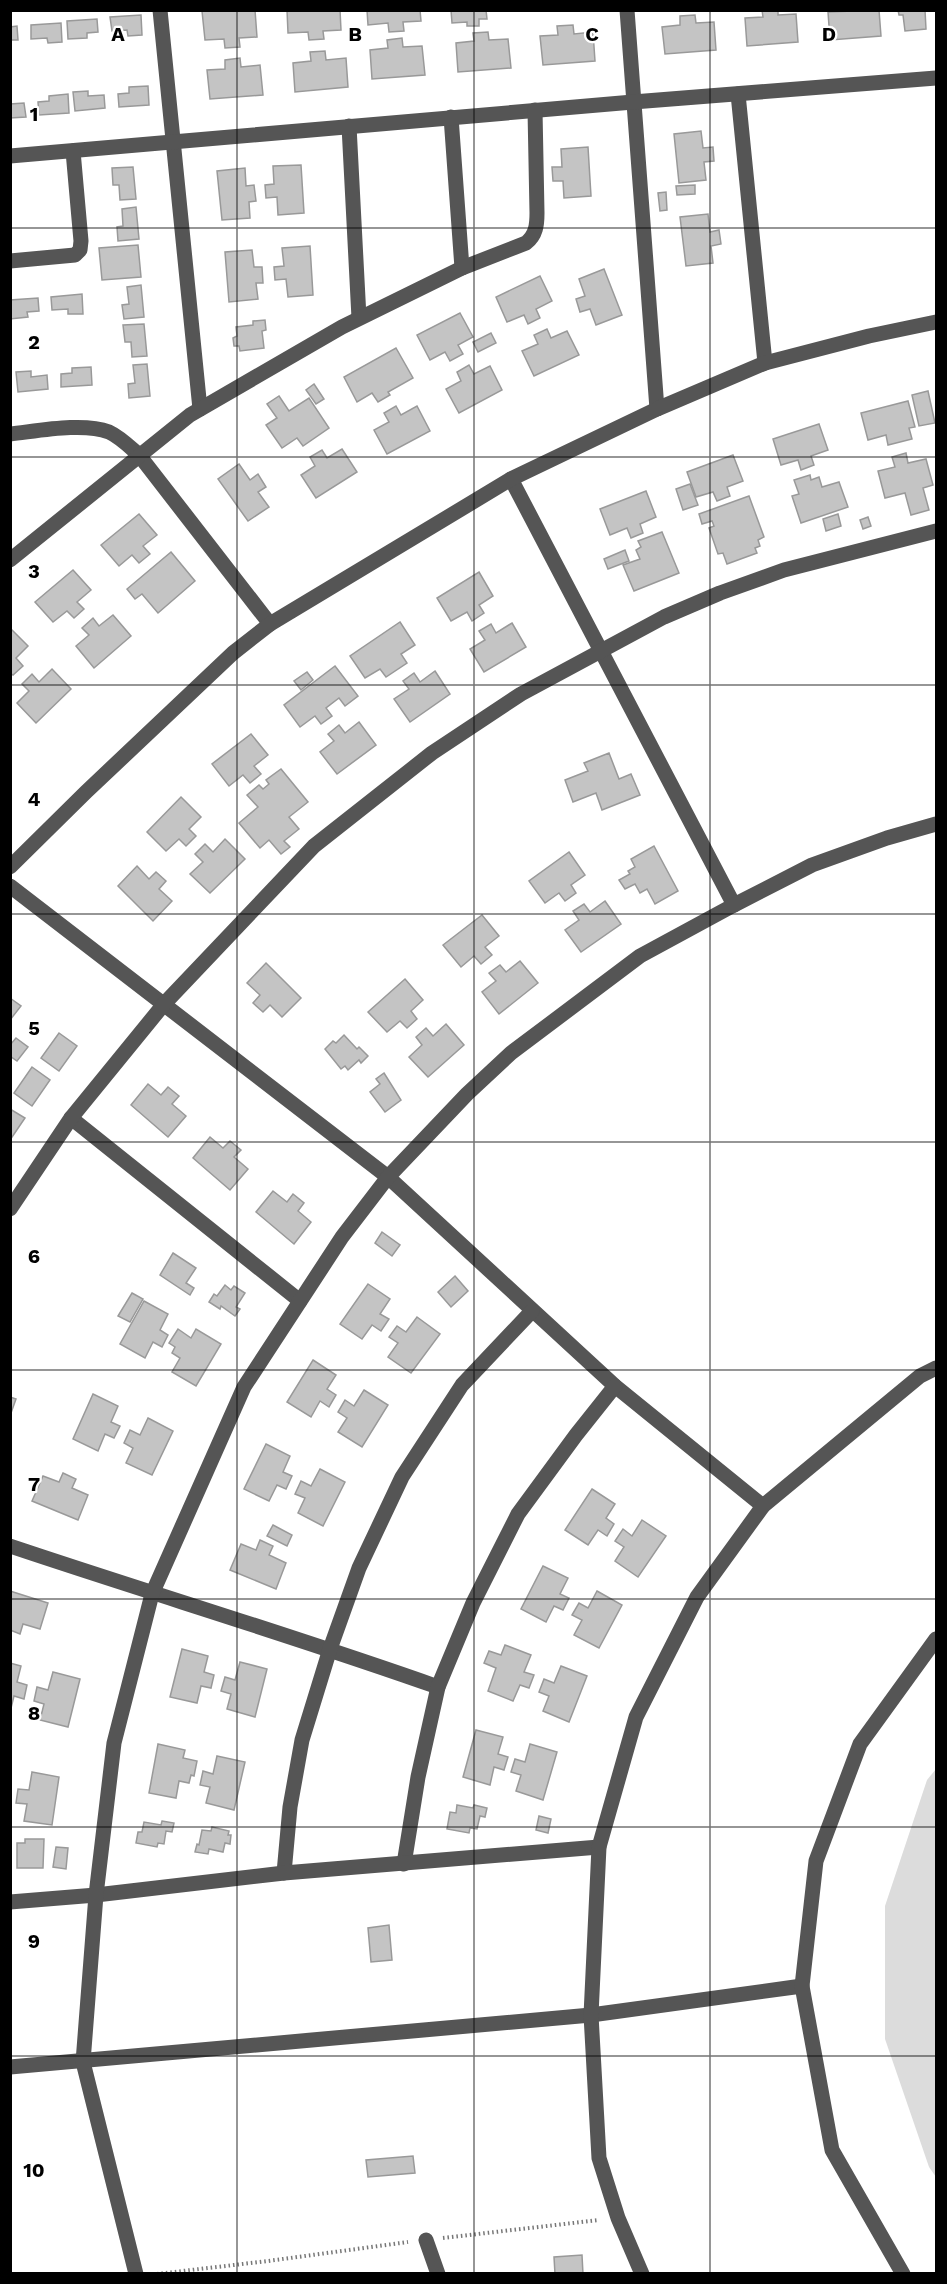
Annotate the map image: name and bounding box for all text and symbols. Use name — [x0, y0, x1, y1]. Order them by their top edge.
text: A — [111, 22, 125, 46]
text: B — [348, 22, 362, 46]
text: C — [585, 22, 599, 46]
text: D — [822, 22, 836, 46]
text: 1 — [30, 102, 38, 126]
text: 2 — [28, 330, 40, 354]
text: 3 — [28, 559, 40, 583]
text: 4 — [28, 787, 41, 811]
text: 5 — [28, 1016, 40, 1040]
text: 6 — [28, 1244, 40, 1268]
text: 7 — [28, 1472, 40, 1496]
text: 8 — [28, 1701, 40, 1725]
text: 9 — [28, 1929, 40, 1953]
text: 10 — [23, 2158, 45, 2182]

